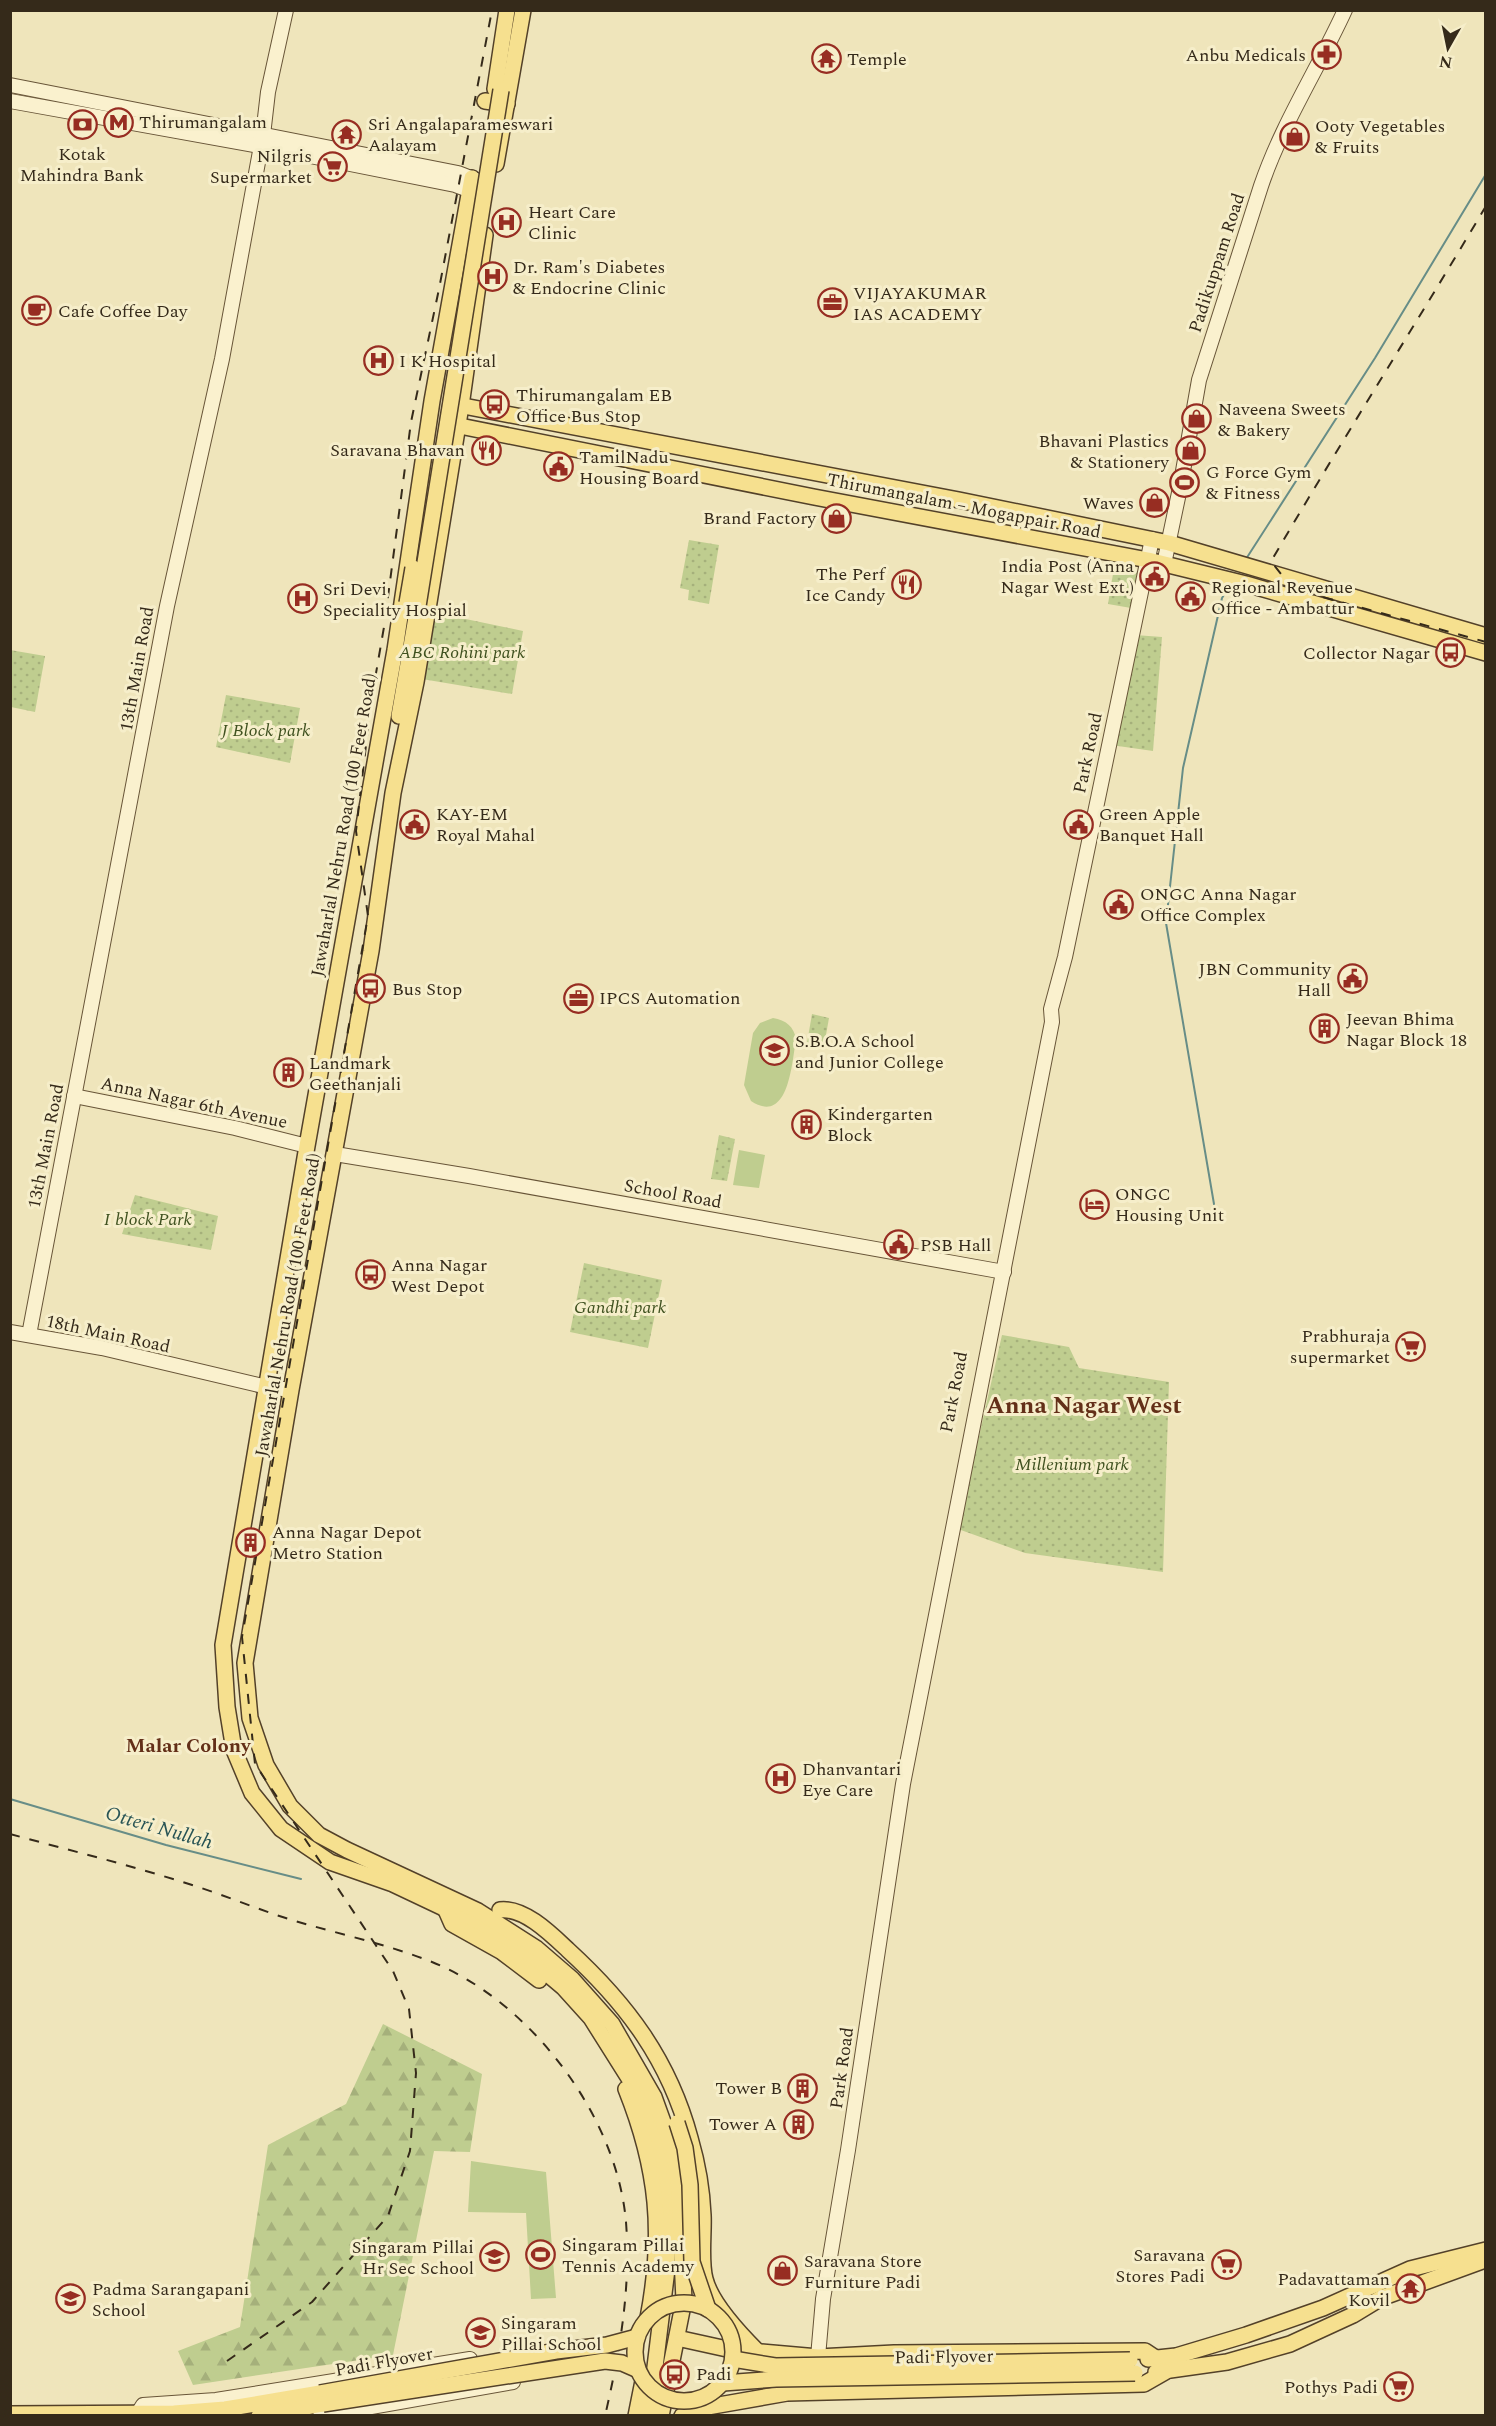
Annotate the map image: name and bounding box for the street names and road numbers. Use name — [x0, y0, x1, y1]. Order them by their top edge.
street label: Padikuppam Road — [1182, 190, 1252, 336]
street label: Thirumangalam – Mogappair Road — [825, 466, 1103, 546]
street label: 13th Main Road — [113, 604, 161, 734]
street label: Jawaharlal Nehru Road (100 Feet Road) — [304, 671, 384, 979]
street label: Park Road — [1066, 710, 1110, 796]
street label: Anna Nagar 6th Avenue — [98, 1070, 290, 1136]
street label: 13th Main Road — [21, 1081, 71, 1211]
street label: Jawaharlal Nehru Road (100 Feet Road) — [248, 1151, 328, 1459]
street label: School Road — [622, 1172, 724, 1216]
street label: 18th Main Road — [43, 1308, 173, 1360]
street label: Park Road — [933, 1349, 975, 1435]
street label: Park Road — [823, 2025, 861, 2111]
street label: Padi Flyover — [333, 2340, 435, 2384]
street label: Padi Flyover — [894, 2343, 994, 2371]

